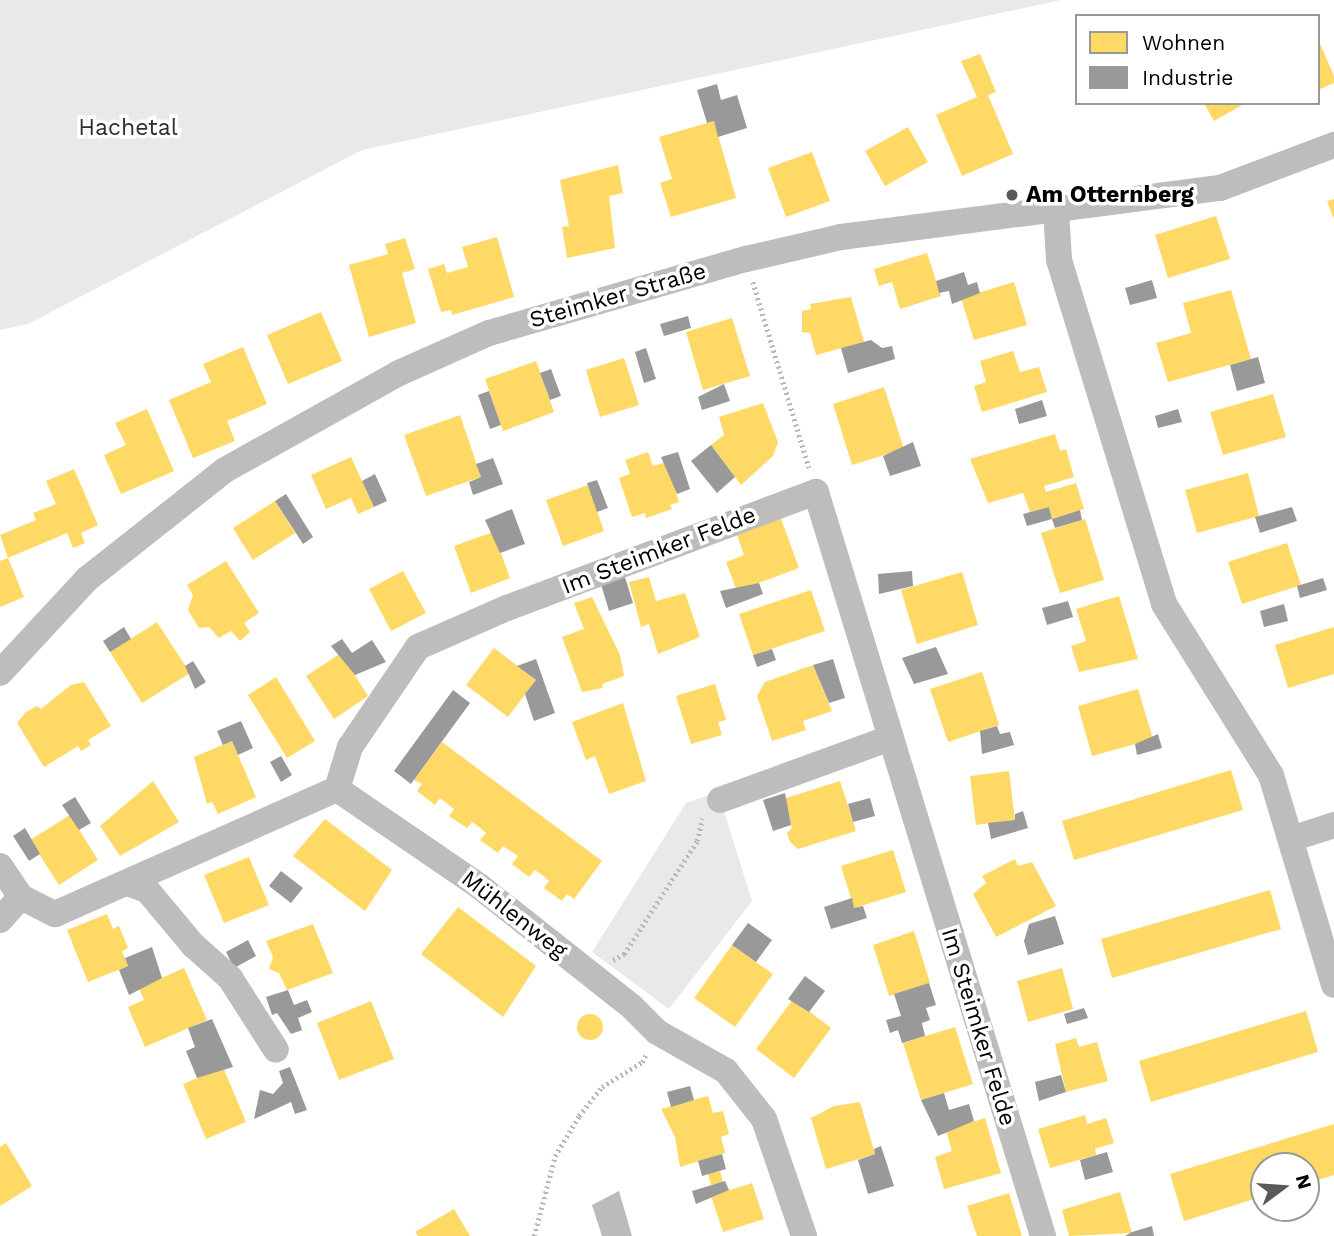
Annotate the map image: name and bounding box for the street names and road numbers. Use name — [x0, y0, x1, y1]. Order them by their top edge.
street label: Steimker Straße — [526, 258, 710, 334]
street label: Im Steimker Felde — [558, 501, 760, 601]
street label: Mühlenweg — [456, 865, 572, 965]
street label: Im Steimker Felde — [935, 924, 1021, 1130]

